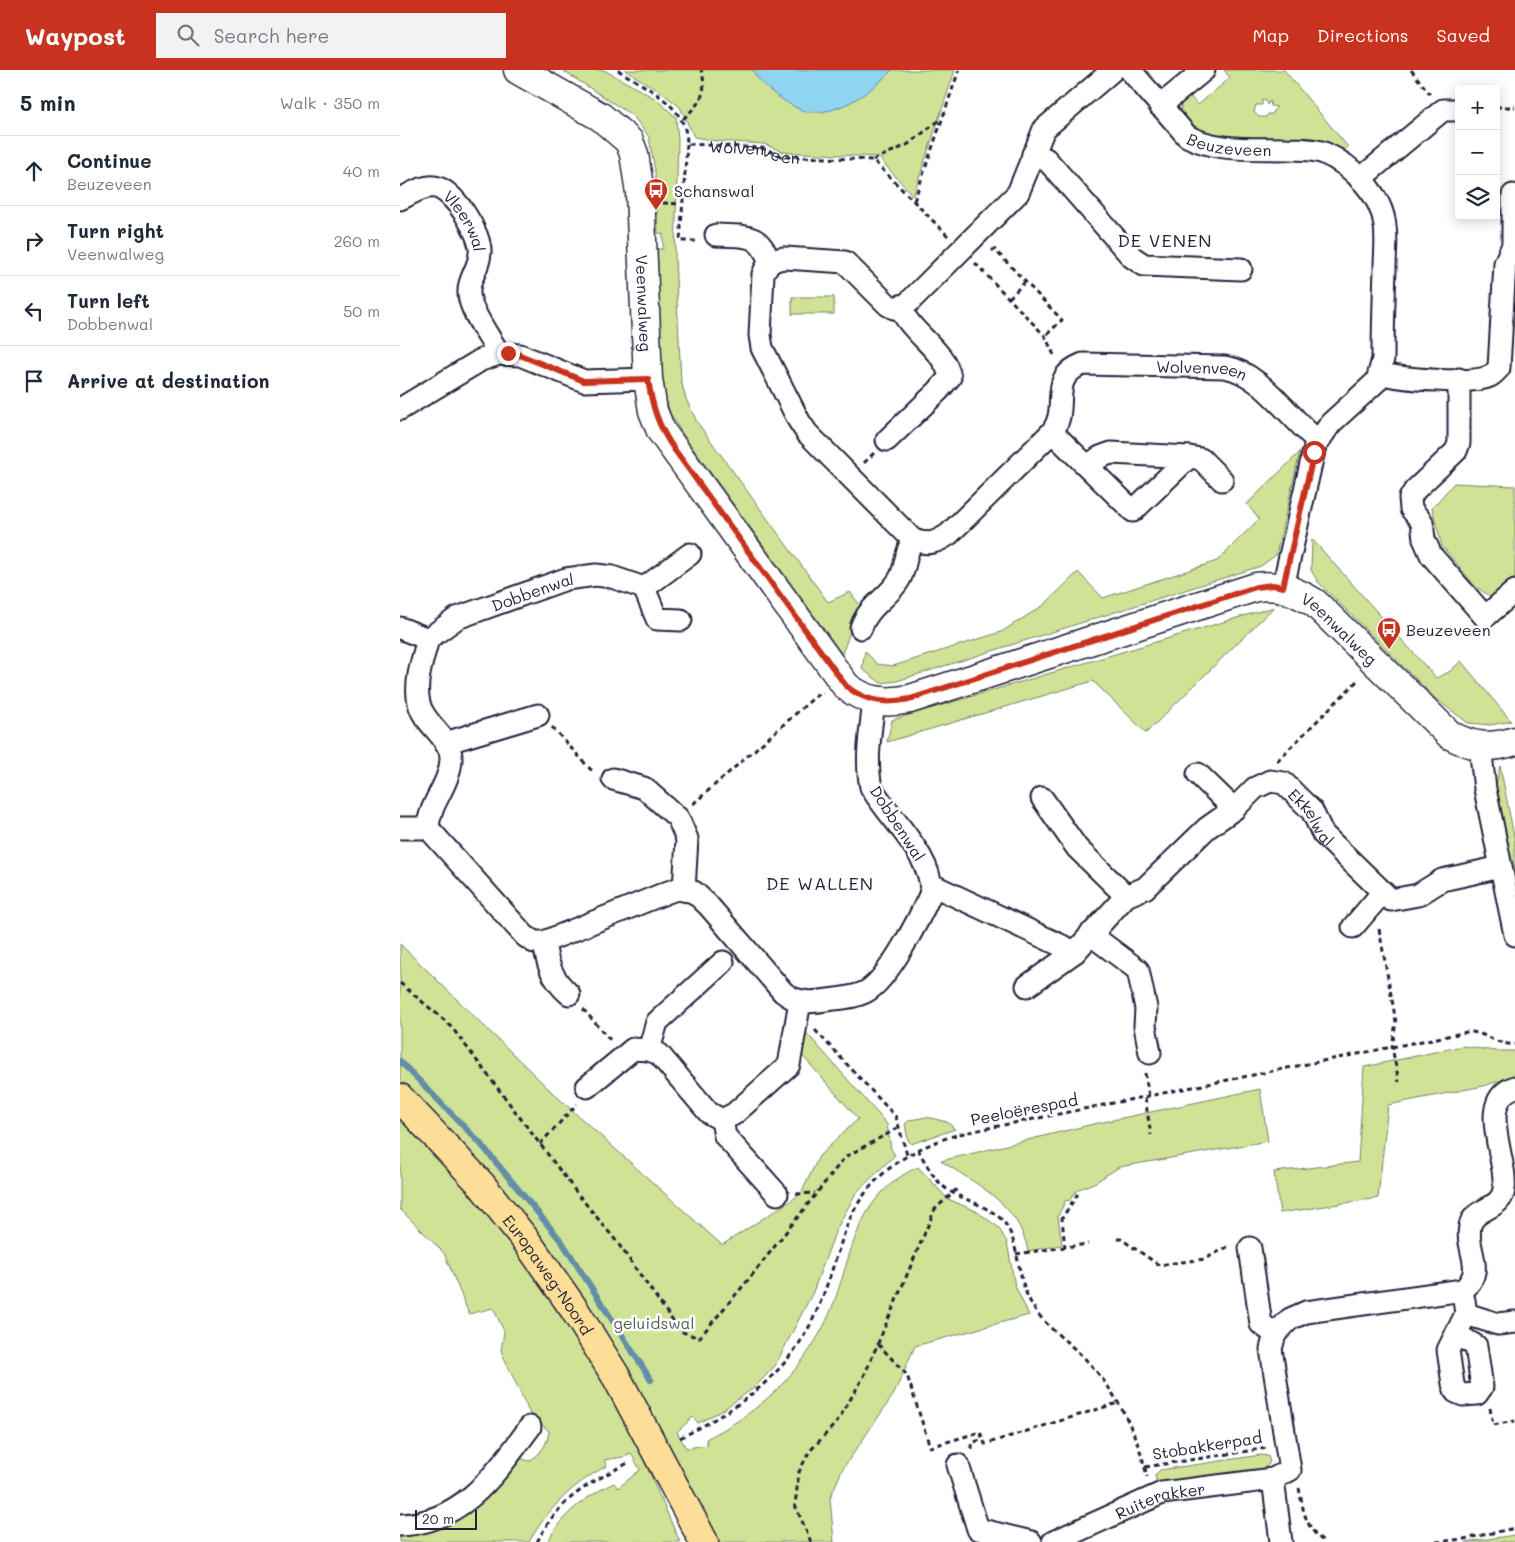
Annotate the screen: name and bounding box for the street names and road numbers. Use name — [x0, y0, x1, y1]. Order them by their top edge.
street label: Beuzeveen — [1184, 127, 1271, 159]
street label: Wolvenveen — [709, 135, 800, 167]
street label: Vleerwal — [440, 185, 491, 252]
street label: Veenwalweg — [632, 254, 657, 352]
street label: Wolvenveen — [1156, 355, 1251, 384]
street label: Dobbenwal — [488, 568, 575, 615]
street label: Veenwalweg — [1298, 587, 1382, 669]
street label: Dobbenwal — [866, 781, 930, 865]
street label: Ekkelwal — [1284, 783, 1339, 850]
street label: Peeloërespad — [969, 1088, 1079, 1130]
street label: Europaweg-Noord — [499, 1210, 598, 1339]
street label: Stobakkerpad — [1151, 1426, 1263, 1464]
street label: Ruiterakker — [1112, 1477, 1206, 1523]

